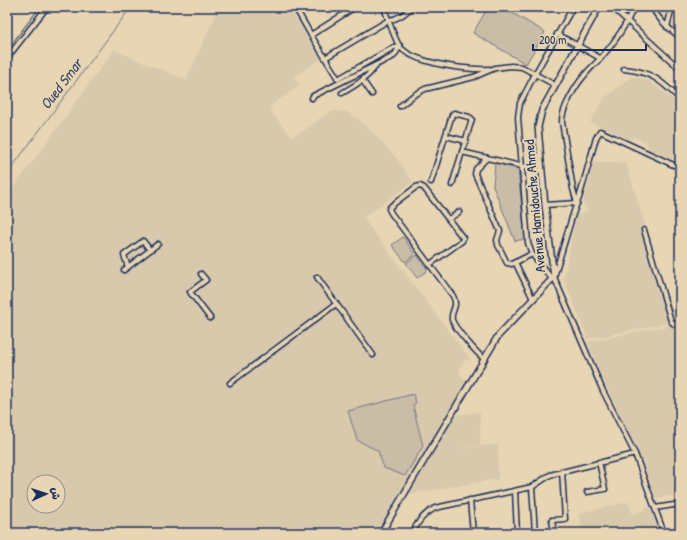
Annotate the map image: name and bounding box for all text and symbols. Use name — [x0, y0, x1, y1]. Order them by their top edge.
scale bar — [533, 26, 646, 52]
text: 200 m — [539, 31, 566, 48]
water label: Oued Smar — [35, 53, 88, 114]
street label: Avenue Hamidouche Ahmed — [519, 138, 549, 273]
north arrow — [26, 474, 66, 514]
text: ش — [49, 487, 63, 500]

